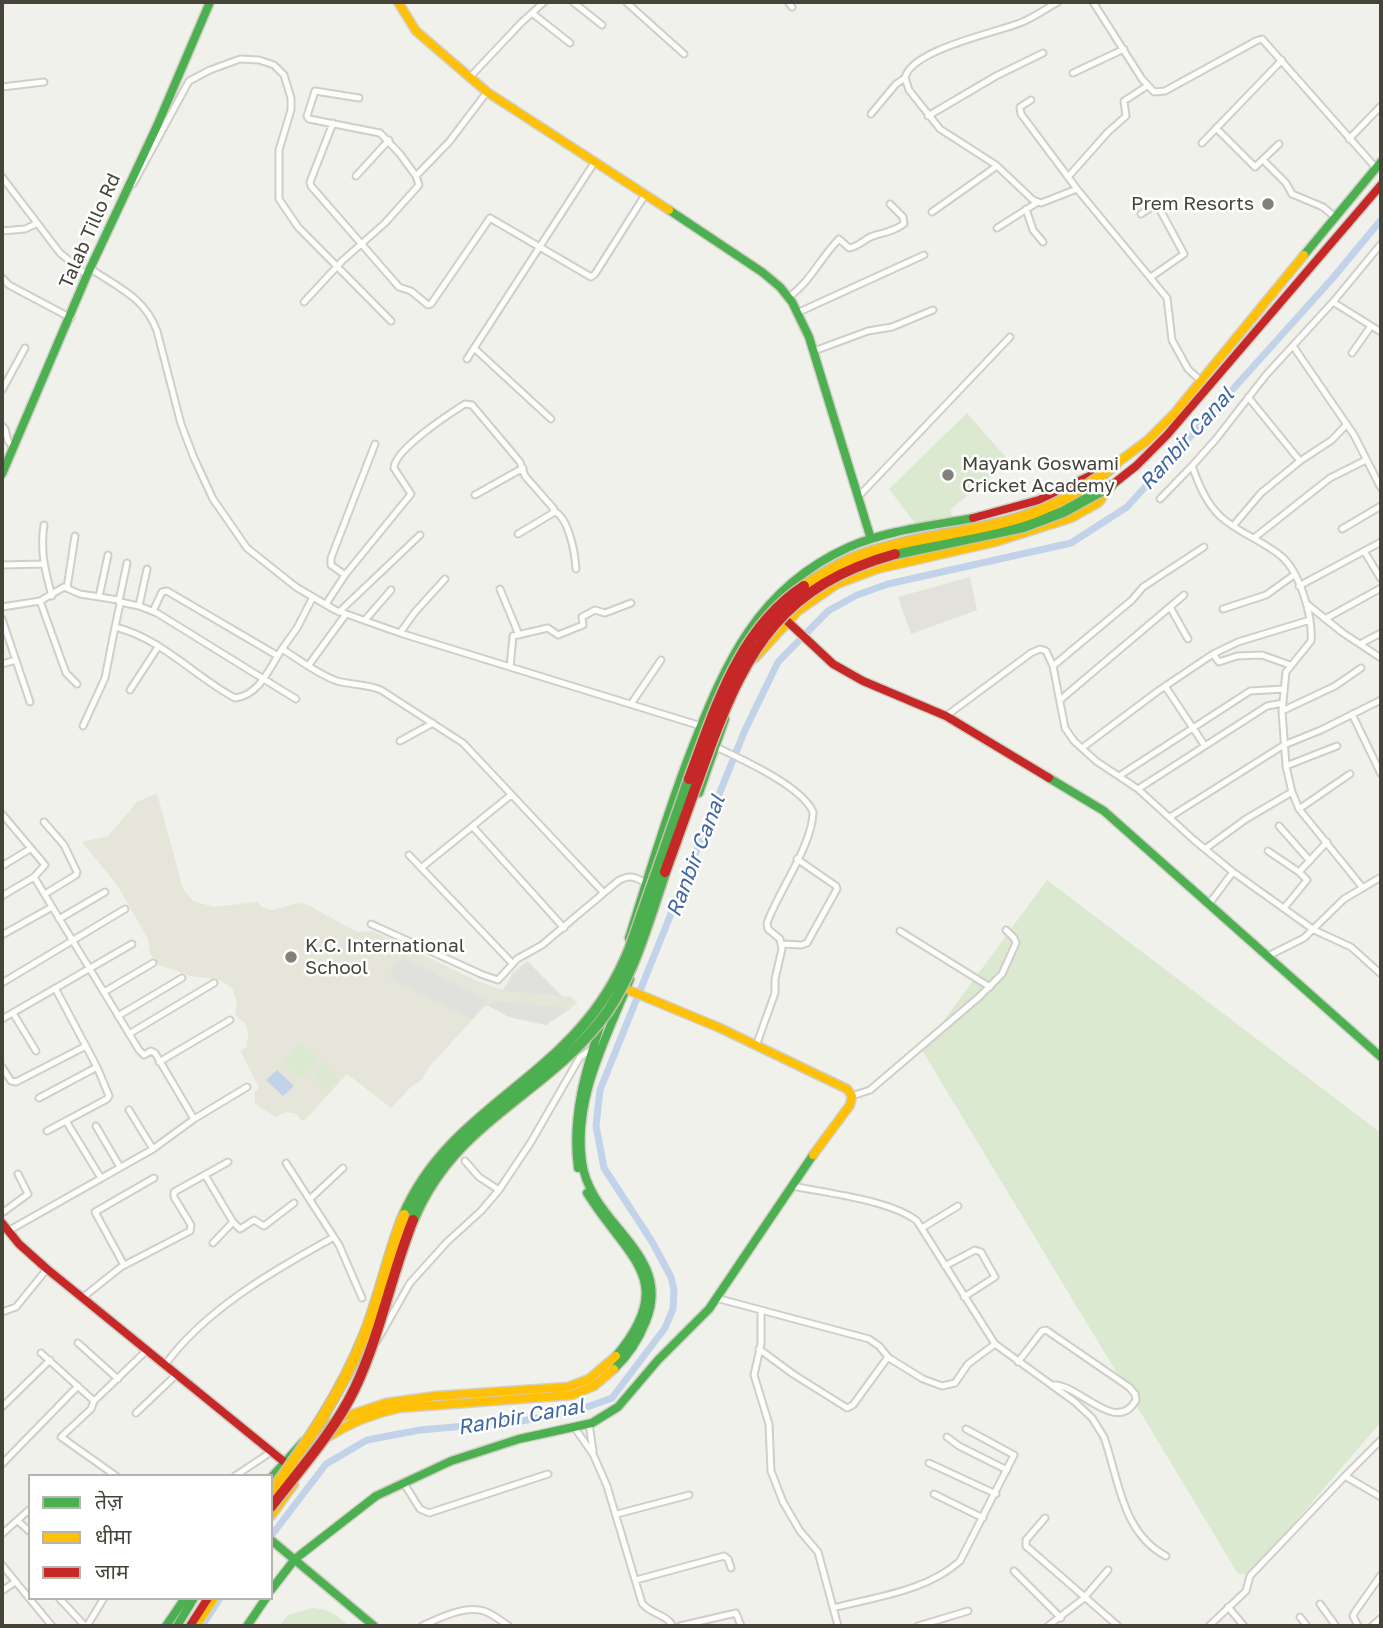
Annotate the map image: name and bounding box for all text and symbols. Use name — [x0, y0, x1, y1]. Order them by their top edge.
street label: Talab Tillo Rd — [54, 170, 126, 292]
place label: Prem Resorts — [1131, 193, 1254, 215]
marker: Prem Resorts — [1260, 196, 1276, 212]
water label: Ranbir Canal — [1135, 383, 1239, 495]
place label: Mayank Goswami Cricket Academy — [962, 453, 1119, 497]
marker: Mayank Goswami Cricket Academy — [940, 467, 956, 483]
water label: Ranbir Canal — [661, 792, 731, 920]
place label: K.C. International School — [305, 935, 465, 979]
marker: K.C. International School — [283, 949, 299, 965]
water label: Ranbir Canal — [456, 1393, 586, 1441]
legend — [28, 1474, 273, 1600]
text: तेज़ — [95, 1488, 123, 1514]
text: धीमा — [95, 1523, 131, 1549]
text: जाम — [95, 1558, 129, 1584]

